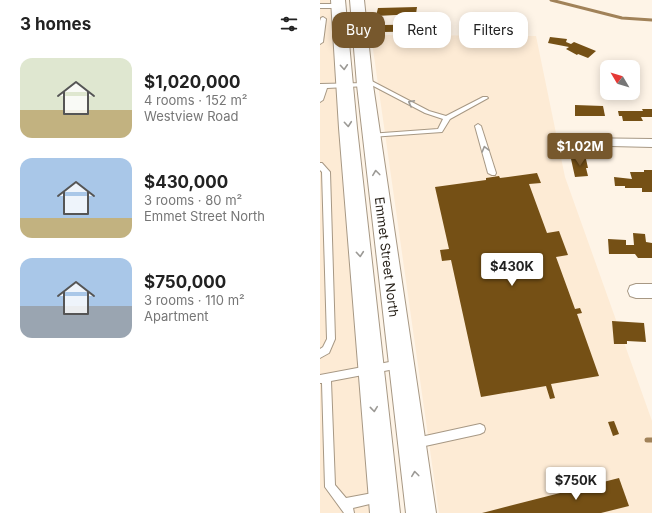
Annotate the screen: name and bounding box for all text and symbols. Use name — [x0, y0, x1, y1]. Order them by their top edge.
chip: Buy — [332, 12, 385, 48]
chip: Rent — [393, 12, 451, 48]
chip: Filters — [459, 12, 528, 48]
icon: filters — [278, 13, 300, 35]
text: 3 homes — [20, 14, 91, 34]
north arrow — [600, 60, 640, 100]
map controls — [600, 60, 640, 100]
one-way arrow — [339, 64, 348, 70]
text: $1,020,000 — [144, 72, 240, 92]
icon: home — [52, 74, 100, 122]
text: 4 rooms · 152 m² — [144, 92, 248, 108]
one-way arrow — [407, 100, 415, 108]
text: Westview Road — [144, 108, 239, 124]
one-way arrow — [343, 121, 352, 127]
pin: $1.02M — [547, 133, 613, 167]
text: $1.02M — [556, 138, 604, 154]
one-way arrow — [481, 146, 490, 153]
one-way arrow — [372, 170, 381, 176]
text: $430,000 — [144, 172, 228, 192]
icon: home — [52, 174, 100, 222]
text: 3 rooms · 80 m² — [144, 192, 242, 208]
street label: Emmet Street North — [372, 196, 402, 318]
text: Emmet Street North — [144, 208, 265, 224]
one-way arrow — [355, 250, 364, 257]
pin: $430K — [484, 253, 540, 287]
text: $430K — [490, 258, 534, 274]
text: $750,000 — [144, 272, 226, 292]
icon: home — [52, 274, 100, 322]
text: 3 rooms · 110 m² — [144, 292, 245, 308]
text: Apartment — [144, 308, 209, 324]
one-way arrow — [370, 405, 379, 412]
pin: $750K — [548, 467, 604, 501]
one-way arrow — [411, 471, 420, 477]
text: $750K — [555, 472, 597, 488]

